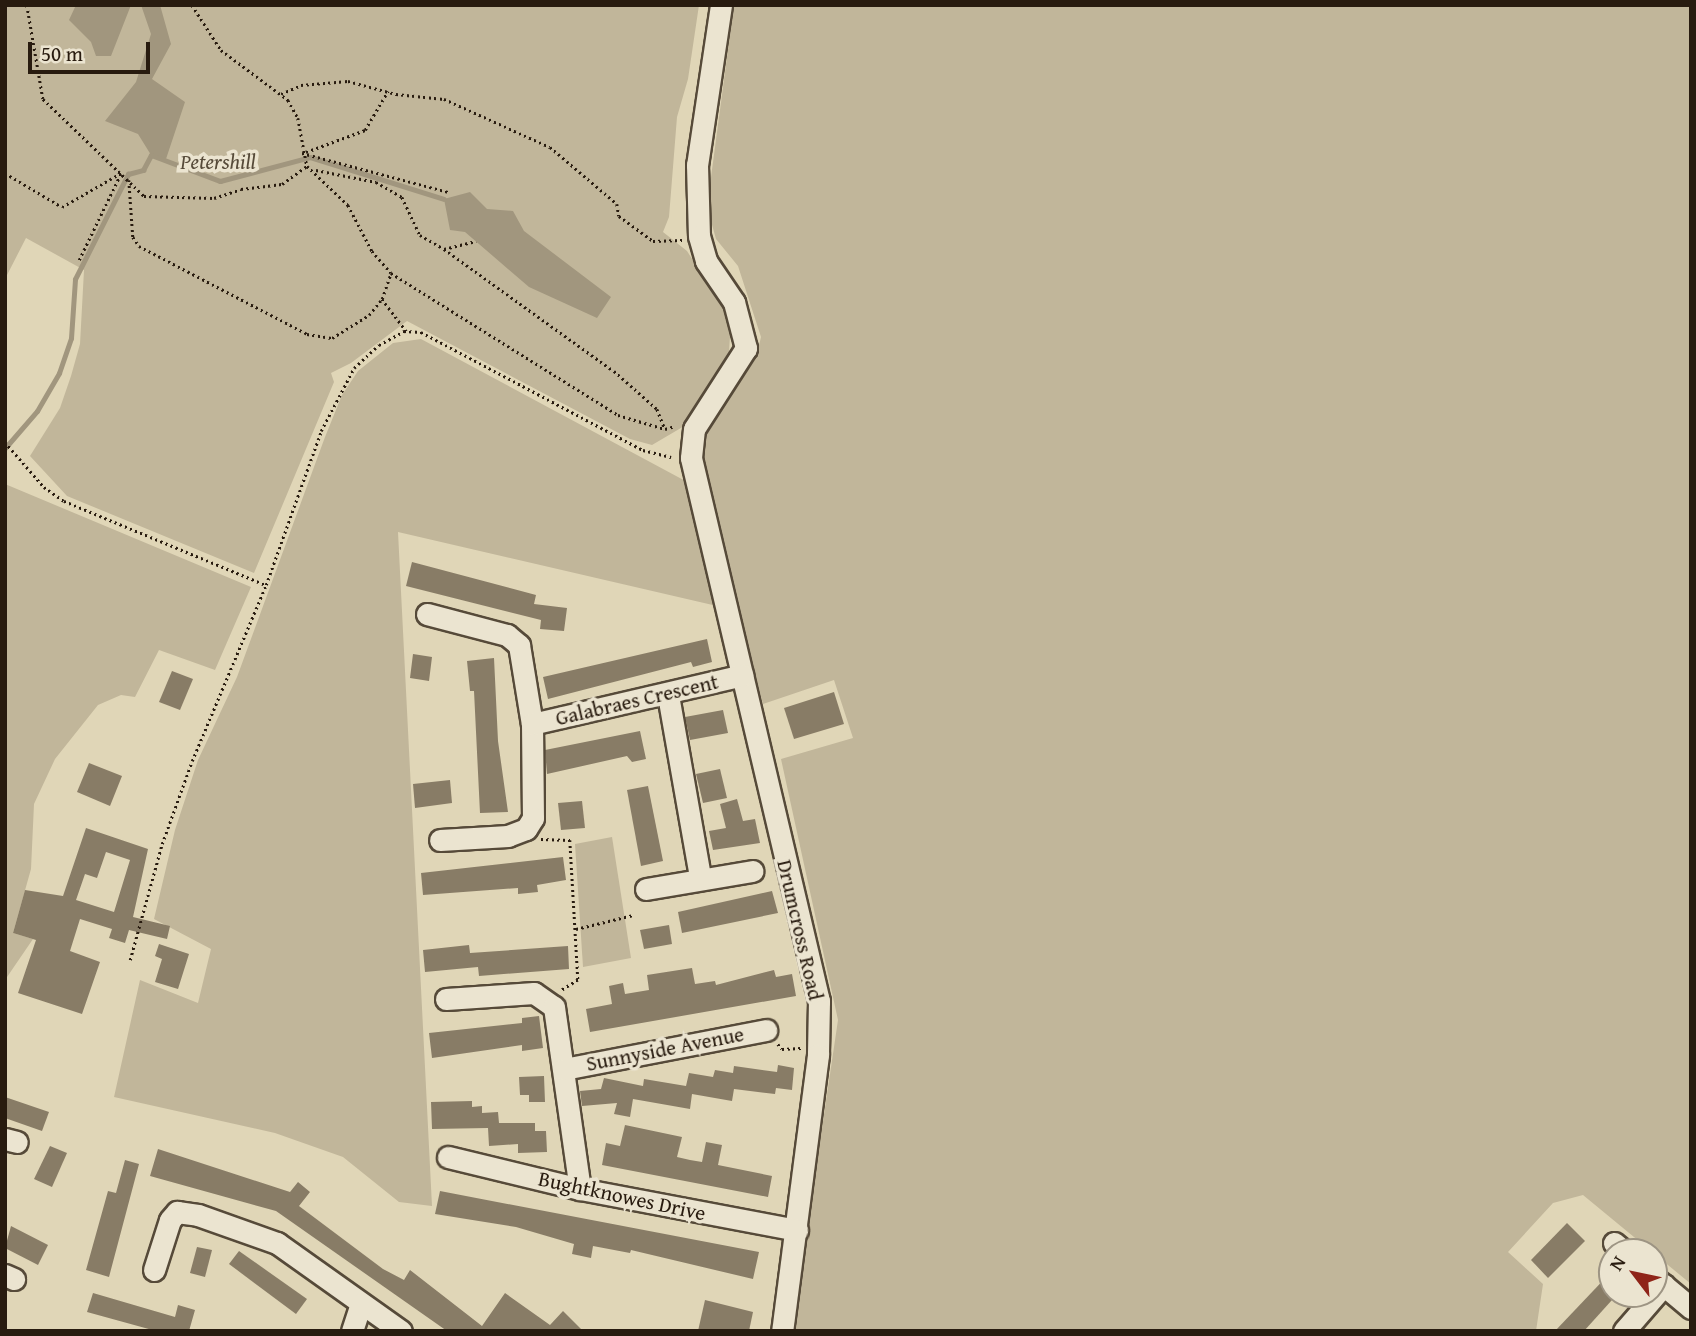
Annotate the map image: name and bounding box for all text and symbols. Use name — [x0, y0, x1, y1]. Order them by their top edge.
scale bar — [32, 28, 154, 72]
text: 50 m — [41, 38, 83, 69]
park label: Petershill — [180, 149, 256, 175]
street label: Galabraes Crescent — [553, 669, 721, 731]
street label: Drumcross Road — [772, 857, 828, 1003]
street label: Sunnyside Avenue — [584, 1021, 746, 1077]
street label: Bughtknowes Drive — [536, 1166, 708, 1226]
north arrow — [1598, 1238, 1668, 1308]
text: N — [1602, 1250, 1632, 1276]

